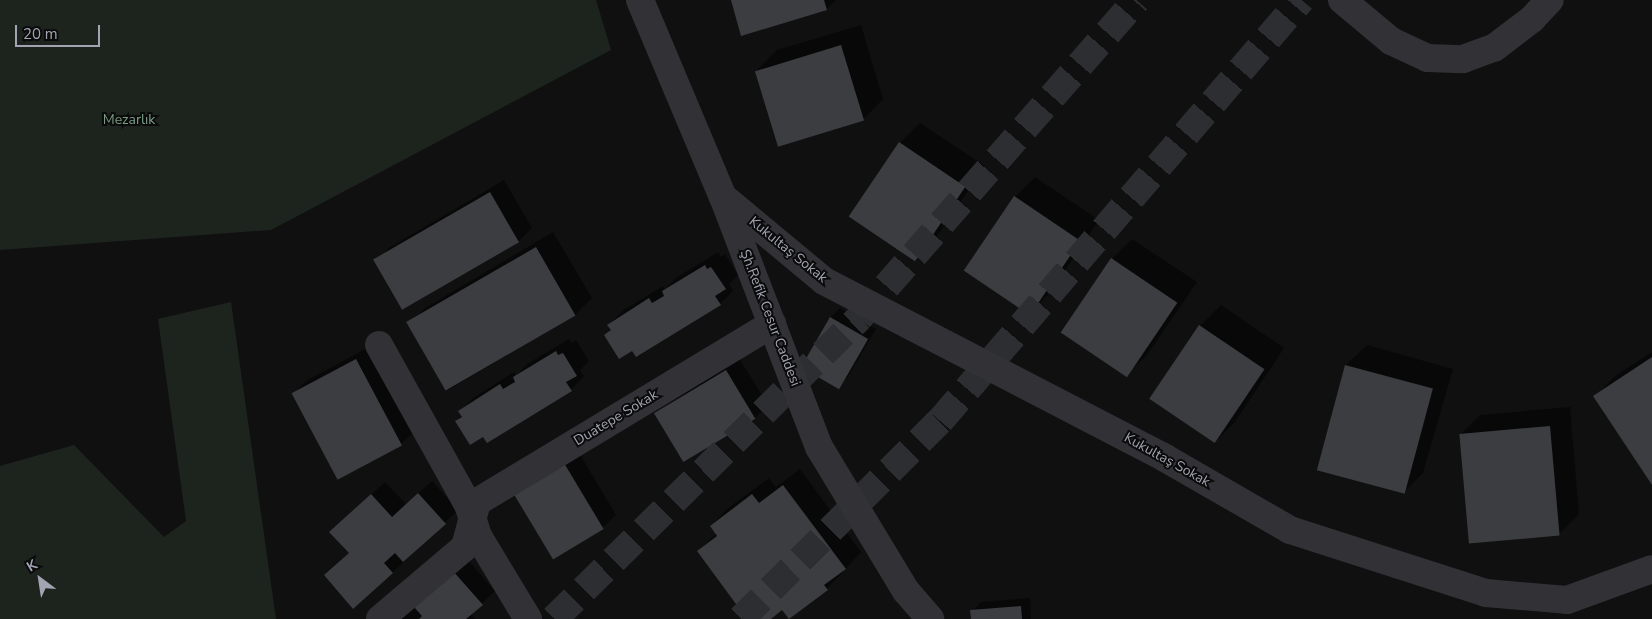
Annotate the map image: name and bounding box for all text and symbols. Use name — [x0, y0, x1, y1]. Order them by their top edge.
scale bar — [18, 15, 102, 47]
text: 20 m — [23, 24, 58, 44]
park label: Mezarlık — [103, 112, 155, 128]
street label: Kukultaş Sokak — [746, 213, 830, 287]
street label: Şh.Refik Cesur Caddesi — [736, 247, 804, 389]
street label: Duatepe Sokak — [571, 386, 661, 450]
street label: Kukultaş Sokak — [1121, 429, 1213, 491]
north arrow — [15, 554, 65, 604]
text: K — [23, 555, 41, 576]

